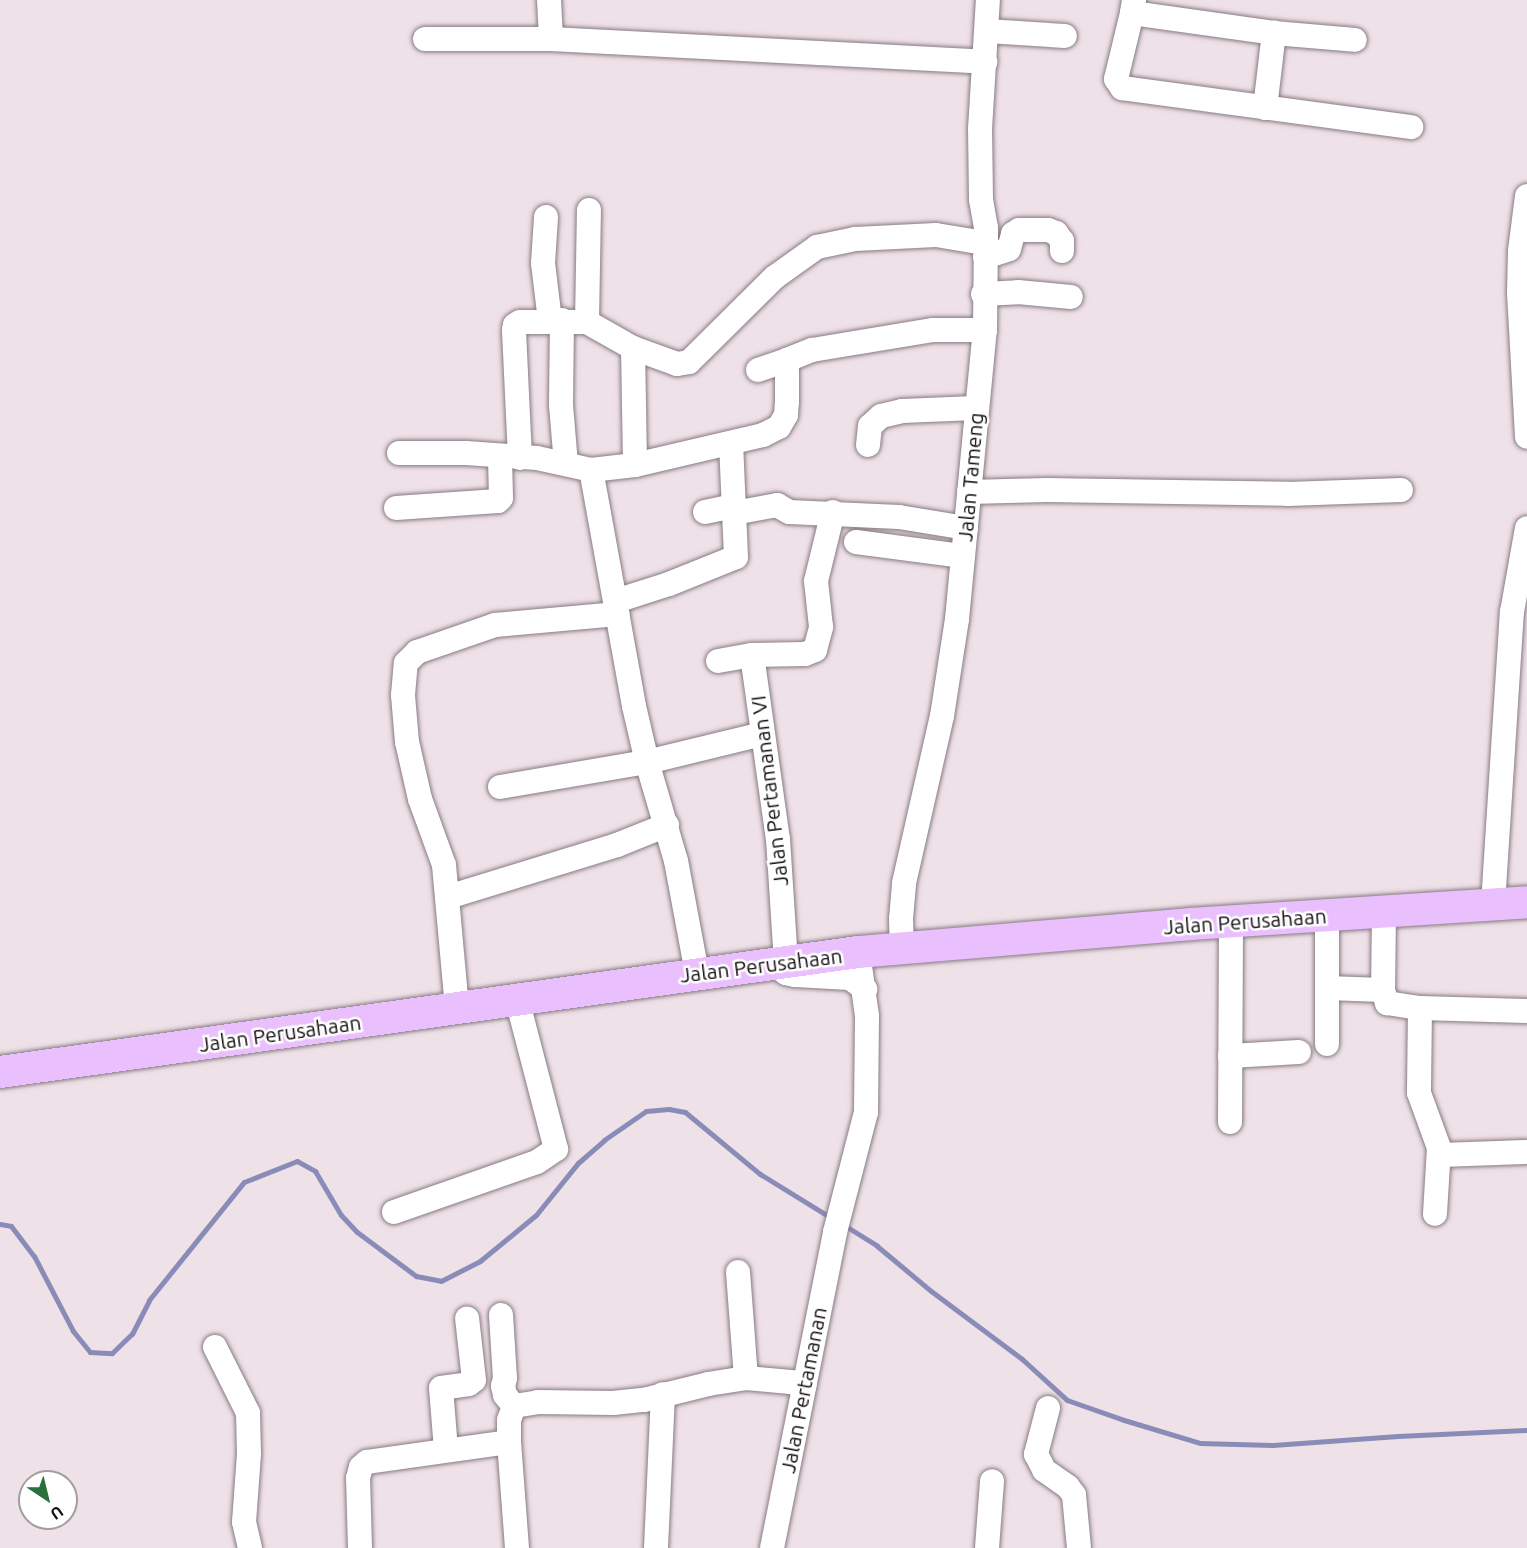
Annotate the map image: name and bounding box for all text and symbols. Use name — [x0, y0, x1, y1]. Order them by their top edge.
street label: Jalan Tameng — [952, 411, 988, 543]
street label: Jalan Pertamanan VI — [745, 694, 793, 888]
street label: Jalan Perusahaan — [1163, 903, 1327, 939]
street label: Jalan Perusahaan — [678, 943, 844, 987]
street label: Jalan Perusahaan — [197, 1009, 363, 1057]
street label: Jalan Pertamanan — [775, 1305, 831, 1475]
north arrow — [18, 1470, 78, 1530]
text: U — [47, 1503, 67, 1524]

